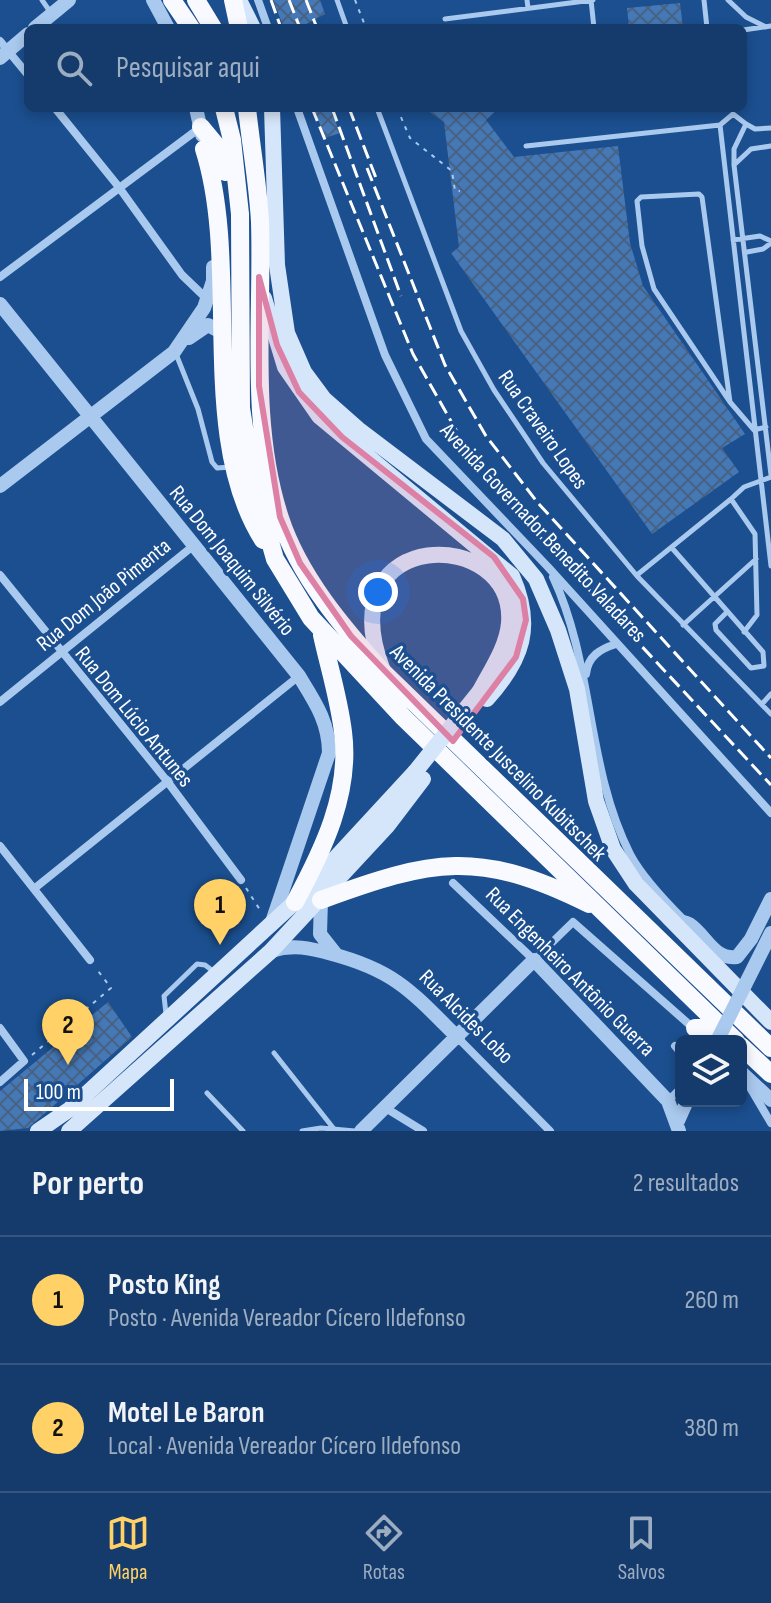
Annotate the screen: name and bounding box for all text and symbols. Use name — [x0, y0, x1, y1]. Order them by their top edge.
search box — [24, 24, 747, 112]
icon: search — [52, 46, 96, 90]
text: Pesquisar aqui — [116, 50, 260, 86]
street label: Rua Craveiro Lopes — [492, 365, 594, 495]
street label: Avenida Governador Benedito Valadares — [433, 417, 652, 648]
street label: Rua Dom Joaquim Silvério — [163, 480, 301, 641]
street label: Rua Dom João Pimenta — [31, 533, 176, 657]
your location — [358, 572, 398, 612]
street label: Avenida Presidente Juscelino Kubitschek — [383, 638, 612, 867]
street label: Rua Dom Lúcio Antunes — [69, 641, 199, 793]
pin: 1 — [194, 879, 246, 945]
street label: Rua Engenheiro Antônio Guerra — [480, 882, 660, 1062]
street label: Rua Alcides Lobo — [413, 964, 519, 1070]
pin: 2 — [42, 999, 94, 1065]
map controls — [675, 1035, 747, 1107]
button: layers — [675, 1035, 747, 1107]
scale bar — [24, 1075, 174, 1111]
text: 100 m — [36, 1079, 81, 1106]
text: Por perto — [32, 1163, 144, 1204]
text: 2 resultados — [633, 1168, 739, 1199]
text: Posto King — [108, 1267, 221, 1303]
text: 1 — [53, 1285, 63, 1316]
text: 260 m — [684, 1285, 739, 1316]
text: Posto · Avenida Vereador Cícero Ildefonso — [108, 1303, 466, 1334]
text: Motel Le Baron — [108, 1395, 265, 1431]
text: 2 — [52, 1413, 64, 1444]
text: 380 m — [684, 1413, 739, 1444]
text: Local · Avenida Vereador Cícero Ildefonso — [108, 1431, 461, 1462]
tab: Mapa — [106, 1511, 150, 1586]
tab: Rotas — [362, 1511, 406, 1586]
tab: Salvos — [618, 1511, 665, 1586]

